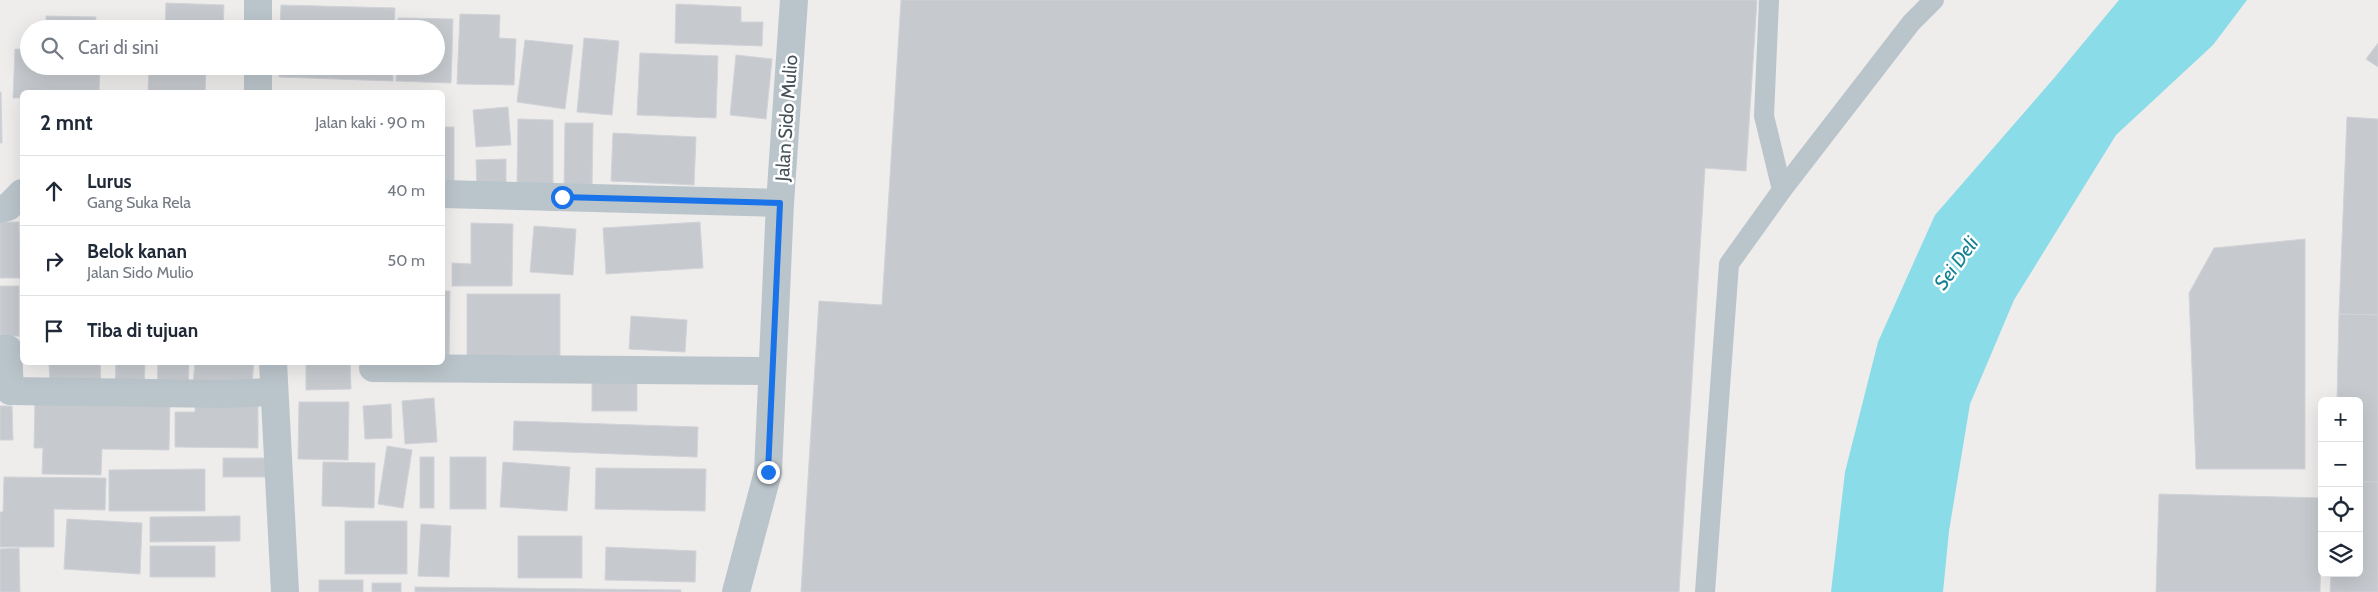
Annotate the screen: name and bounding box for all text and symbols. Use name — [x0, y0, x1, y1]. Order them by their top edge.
search box — [20, 20, 445, 75]
icon: search — [38, 34, 66, 62]
text: Cari di sini — [78, 36, 159, 59]
street label: Jalan Sido Mulio — [771, 54, 802, 183]
text: 2 mnt — [40, 110, 93, 135]
text: Jalan kaki · 90 m — [315, 113, 425, 132]
text: Lurus — [87, 170, 132, 193]
icon: ahead — [40, 177, 68, 205]
text: 40 m — [387, 181, 425, 200]
route start — [551, 186, 574, 209]
text: Gang Suka Rela — [87, 193, 191, 212]
water label: Sei Deli — [1929, 231, 1984, 294]
text: Belok kanan — [87, 240, 187, 263]
icon: right — [40, 247, 68, 275]
text: 50 m — [388, 251, 425, 270]
text: Jalan Sido Mulio — [87, 263, 194, 282]
icon: arrive — [40, 317, 68, 345]
text: Tiba di tujuan — [87, 319, 198, 342]
map controls — [2318, 397, 2363, 577]
button: + — [2318, 397, 2363, 442]
button: − — [2318, 442, 2363, 487]
route end — [757, 461, 780, 484]
button: locate — [2318, 487, 2363, 532]
button: layers — [2318, 532, 2363, 577]

